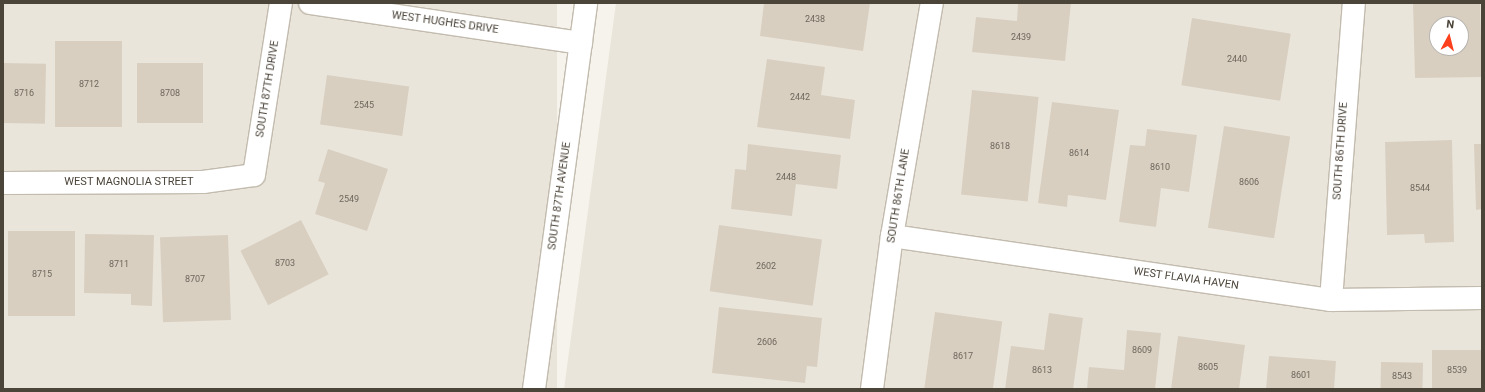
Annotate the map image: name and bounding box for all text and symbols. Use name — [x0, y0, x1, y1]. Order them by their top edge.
street label: WEST HUGHES DRIVE — [391, 9, 499, 37]
house number: 2438 — [805, 14, 825, 24]
north arrow — [1429, 16, 1469, 56]
text: N — [1446, 18, 1455, 32]
house number: 2439 — [1011, 32, 1031, 42]
street label: SOUTH 87TH DRIVE — [254, 40, 282, 138]
house number: 2440 — [1227, 54, 1247, 64]
house number: 8712 — [79, 79, 99, 89]
house number: 8716 — [14, 88, 34, 98]
house number: 8708 — [160, 88, 180, 98]
house number: 2442 — [790, 92, 810, 102]
house number: 2545 — [354, 100, 374, 110]
street label: SOUTH 86TH DRIVE — [1331, 102, 1351, 200]
street label: SOUTH 87TH AVENUE — [546, 141, 574, 251]
house number: 8618 — [990, 141, 1010, 151]
street label: SOUTH 86TH LANE — [885, 148, 913, 244]
house number: 8614 — [1069, 148, 1089, 158]
house number: 8610 — [1150, 162, 1170, 172]
house number: 2448 — [776, 172, 796, 182]
street label: WEST MAGNOLIA STREET — [64, 175, 194, 189]
house number: 8606 — [1239, 177, 1259, 187]
house number: 8544 — [1410, 183, 1430, 193]
house number: 2549 — [339, 194, 359, 204]
house number: 8703 — [275, 258, 295, 268]
house number: 8711 — [109, 259, 129, 269]
house number: 2602 — [756, 261, 776, 271]
street label: WEST FLAVIA HAVEN — [1132, 265, 1240, 293]
house number: 8715 — [32, 269, 52, 279]
house number: 8707 — [185, 274, 205, 284]
house number: 2606 — [757, 337, 777, 347]
house number: 8609 — [1132, 345, 1152, 355]
house number: 8617 — [953, 351, 973, 361]
house number: 8605 — [1198, 362, 1218, 372]
house number: 8613 — [1032, 365, 1052, 375]
house number: 8539 — [1447, 365, 1467, 375]
house number: 8601 — [1291, 370, 1311, 380]
house number: 8543 — [1392, 371, 1412, 381]

